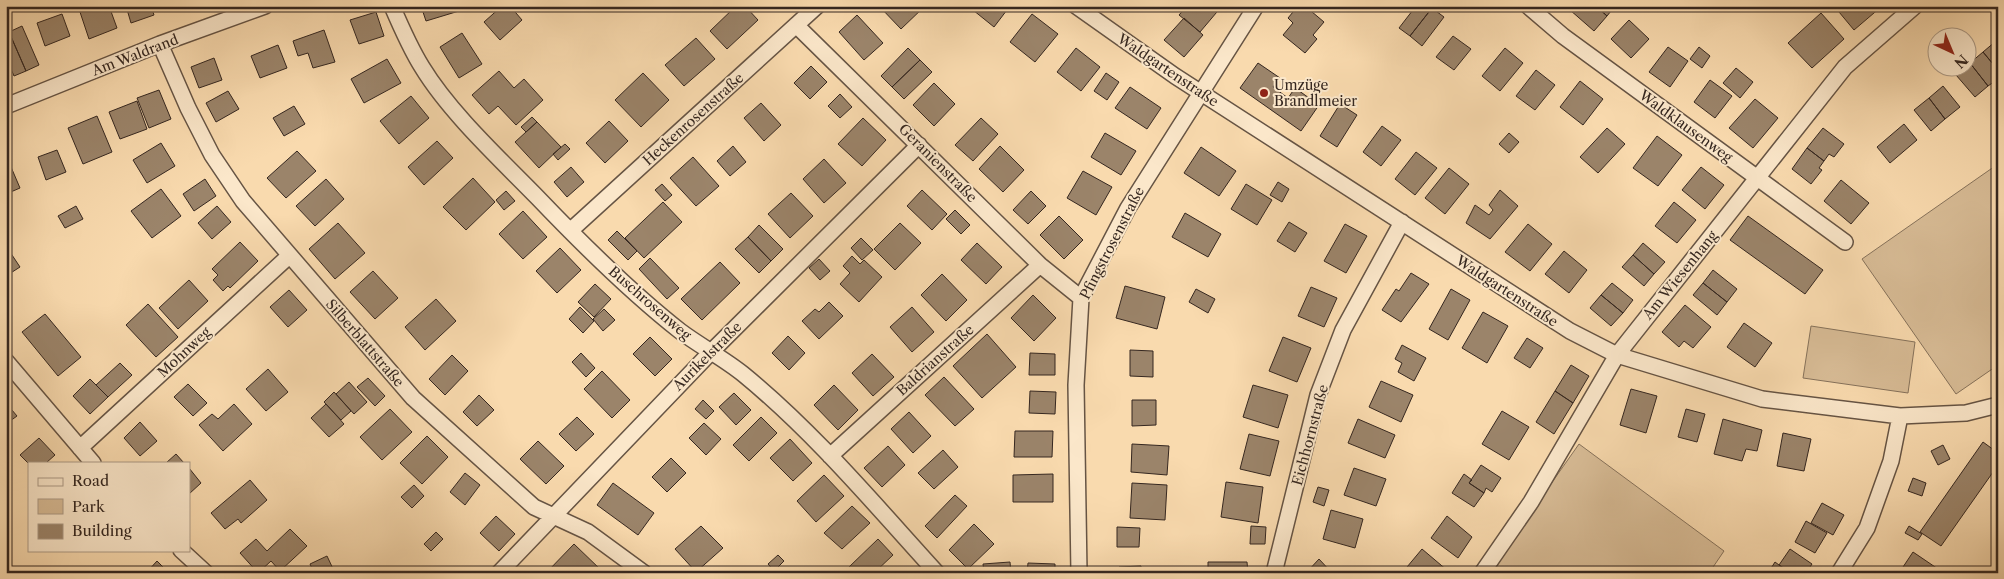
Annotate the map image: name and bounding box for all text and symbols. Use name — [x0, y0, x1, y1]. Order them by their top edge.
north arrow — [1926, 28, 1976, 78]
street label: Waldgartenstraße — [1113, 29, 1222, 111]
street label: Am Waldrand — [88, 30, 181, 80]
text: N — [1950, 51, 1972, 72]
street label: Heckenrosenstraße — [639, 69, 747, 169]
place label: Umzüge Brandlmeier — [1274, 76, 1357, 110]
street label: Waldklausenweg — [1635, 85, 1737, 166]
marker: Umzüge Brandlmeier — [1258, 87, 1270, 99]
street label: Geranienstraße — [895, 120, 981, 206]
street label: Pfingstrosenstraße — [1076, 184, 1148, 302]
street label: Am Wiesenhang — [1638, 226, 1722, 324]
street label: Waldgartenstraße — [1452, 251, 1562, 331]
street label: Buschrosenweg — [605, 262, 695, 344]
street label: Silberblattstraße — [322, 295, 408, 391]
street label: Aurikelstraße — [668, 318, 745, 395]
street label: Baldrianstraße — [893, 320, 978, 399]
street label: Mohnweg — [154, 323, 215, 381]
street label: Eichhornstraße — [1288, 382, 1332, 487]
legend — [28, 462, 190, 552]
text: Road — [72, 471, 109, 490]
text: Park — [72, 497, 106, 516]
text: Building — [72, 521, 132, 540]

